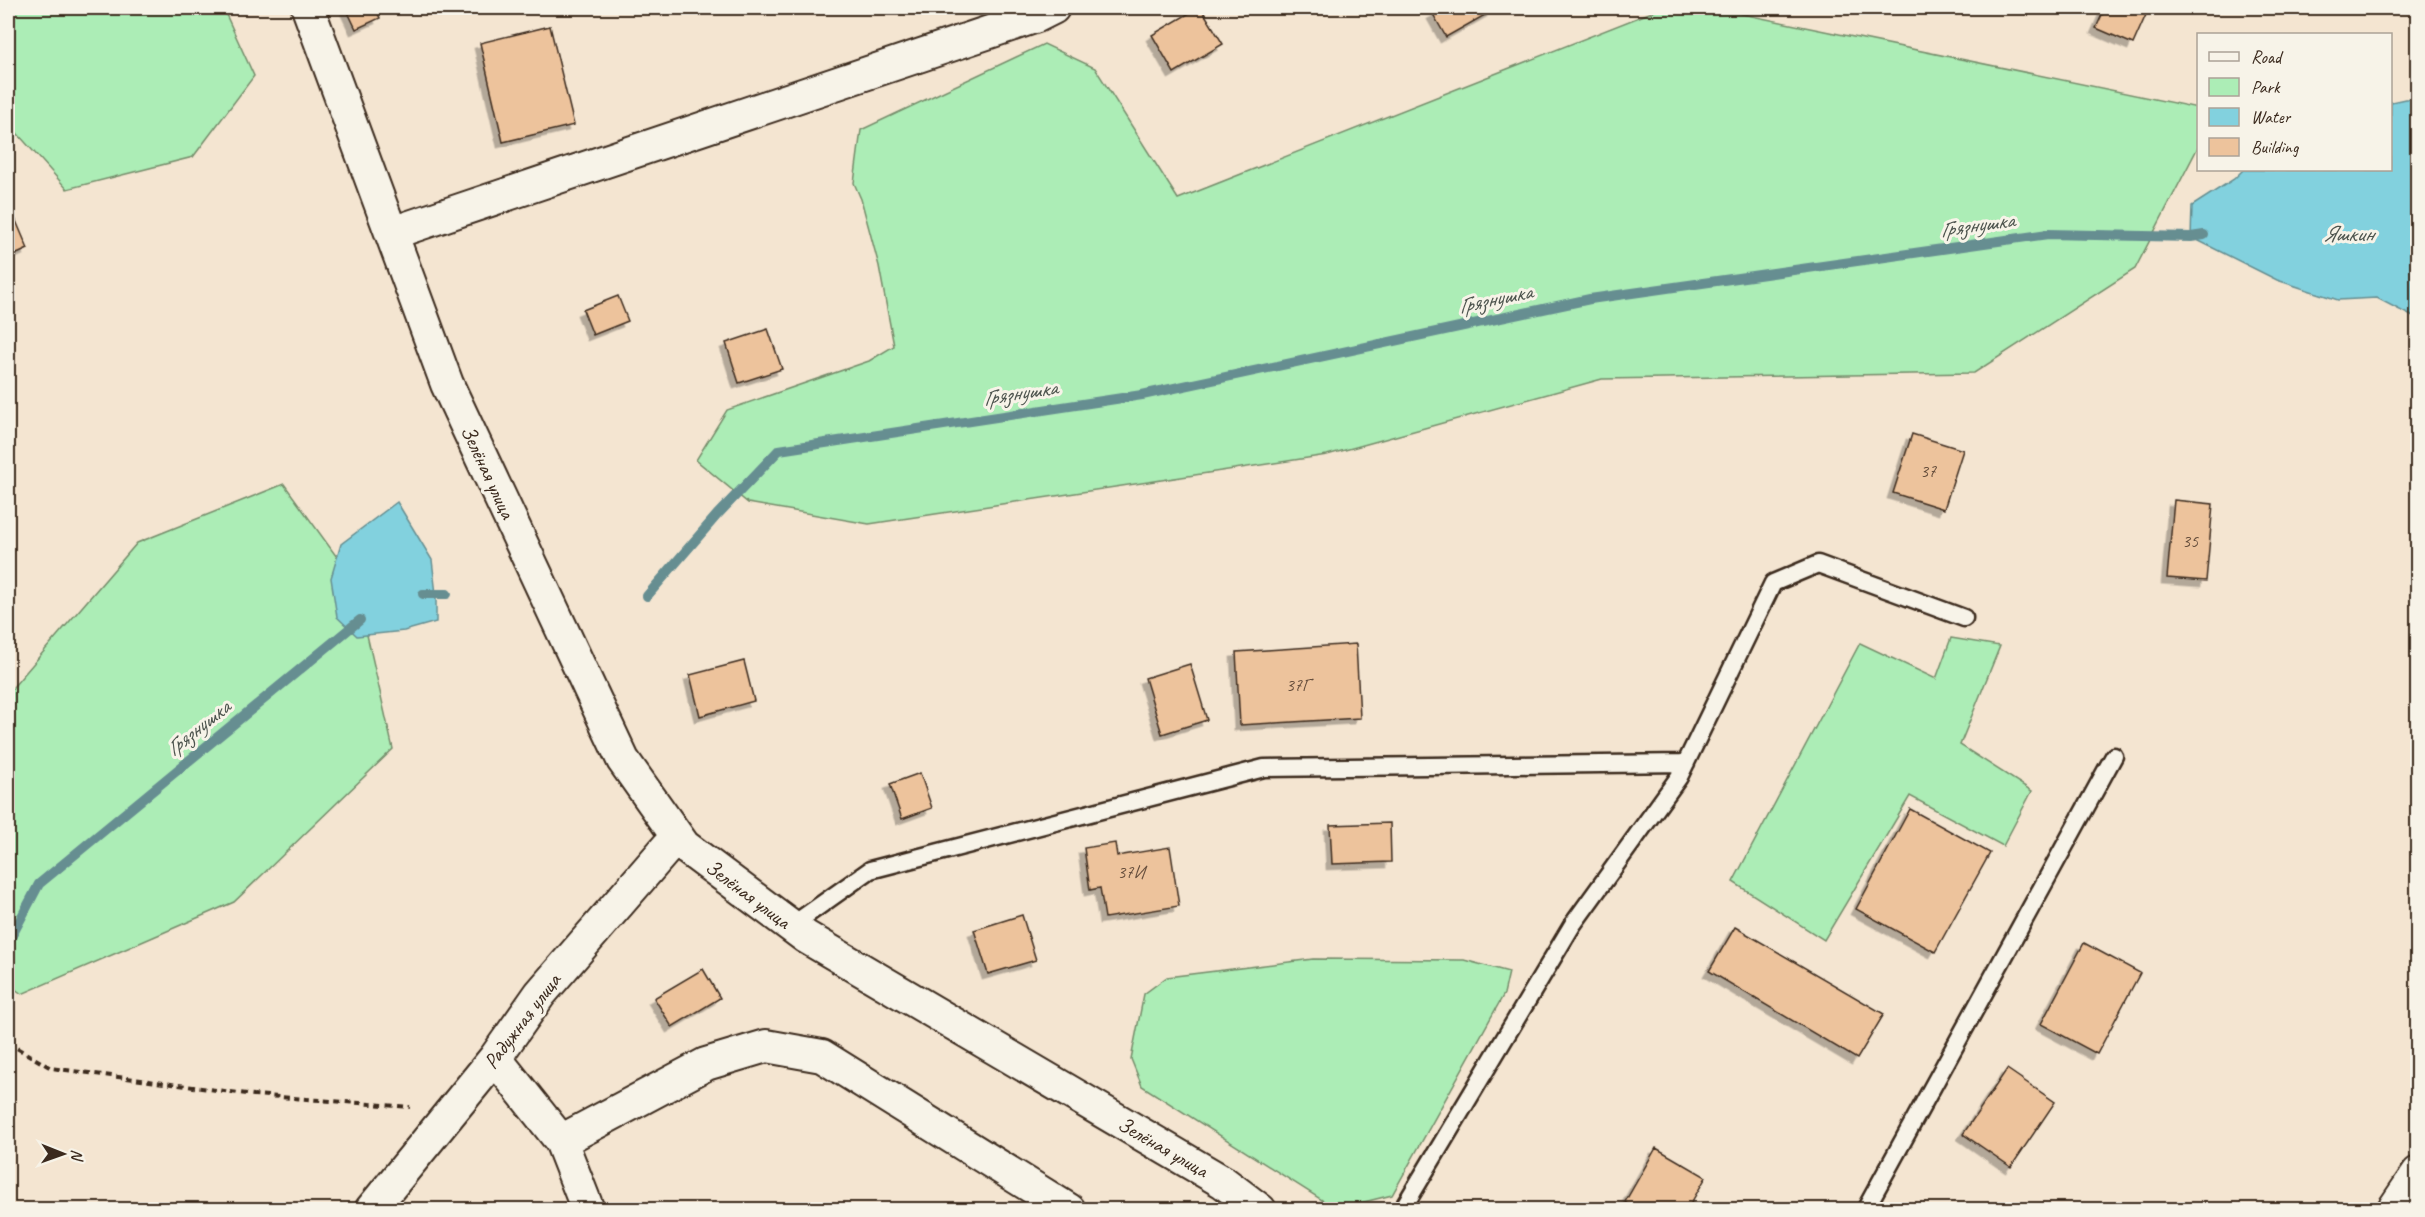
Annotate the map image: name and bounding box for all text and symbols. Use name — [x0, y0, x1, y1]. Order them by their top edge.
legend — [2197, 33, 2392, 171]
text: Road — [2251, 46, 2284, 68]
text: Park — [2251, 76, 2281, 98]
text: Water — [2251, 106, 2292, 128]
text: Building — [2251, 136, 2300, 158]
water label: Грязнушка — [1938, 206, 2019, 244]
water label: Яшкин — [2323, 220, 2377, 248]
water label: Грязнушка — [1456, 277, 1537, 320]
water label: Грязнушка — [981, 373, 1062, 413]
street label: Зелёная улица — [455, 421, 522, 524]
house number: 37 — [1920, 460, 1937, 482]
house number: 35 — [2182, 530, 2199, 552]
house number: 37Г — [1286, 674, 1314, 696]
water label: Грязнушка — [160, 692, 238, 762]
street label: Зелёная улица — [700, 854, 797, 935]
house number: 37И — [1117, 861, 1147, 883]
street label: Радужная улица — [478, 967, 567, 1074]
street label: Зелёная улица — [1113, 1111, 1214, 1184]
north arrow — [33, 1124, 93, 1184]
text: N — [67, 1149, 87, 1162]

